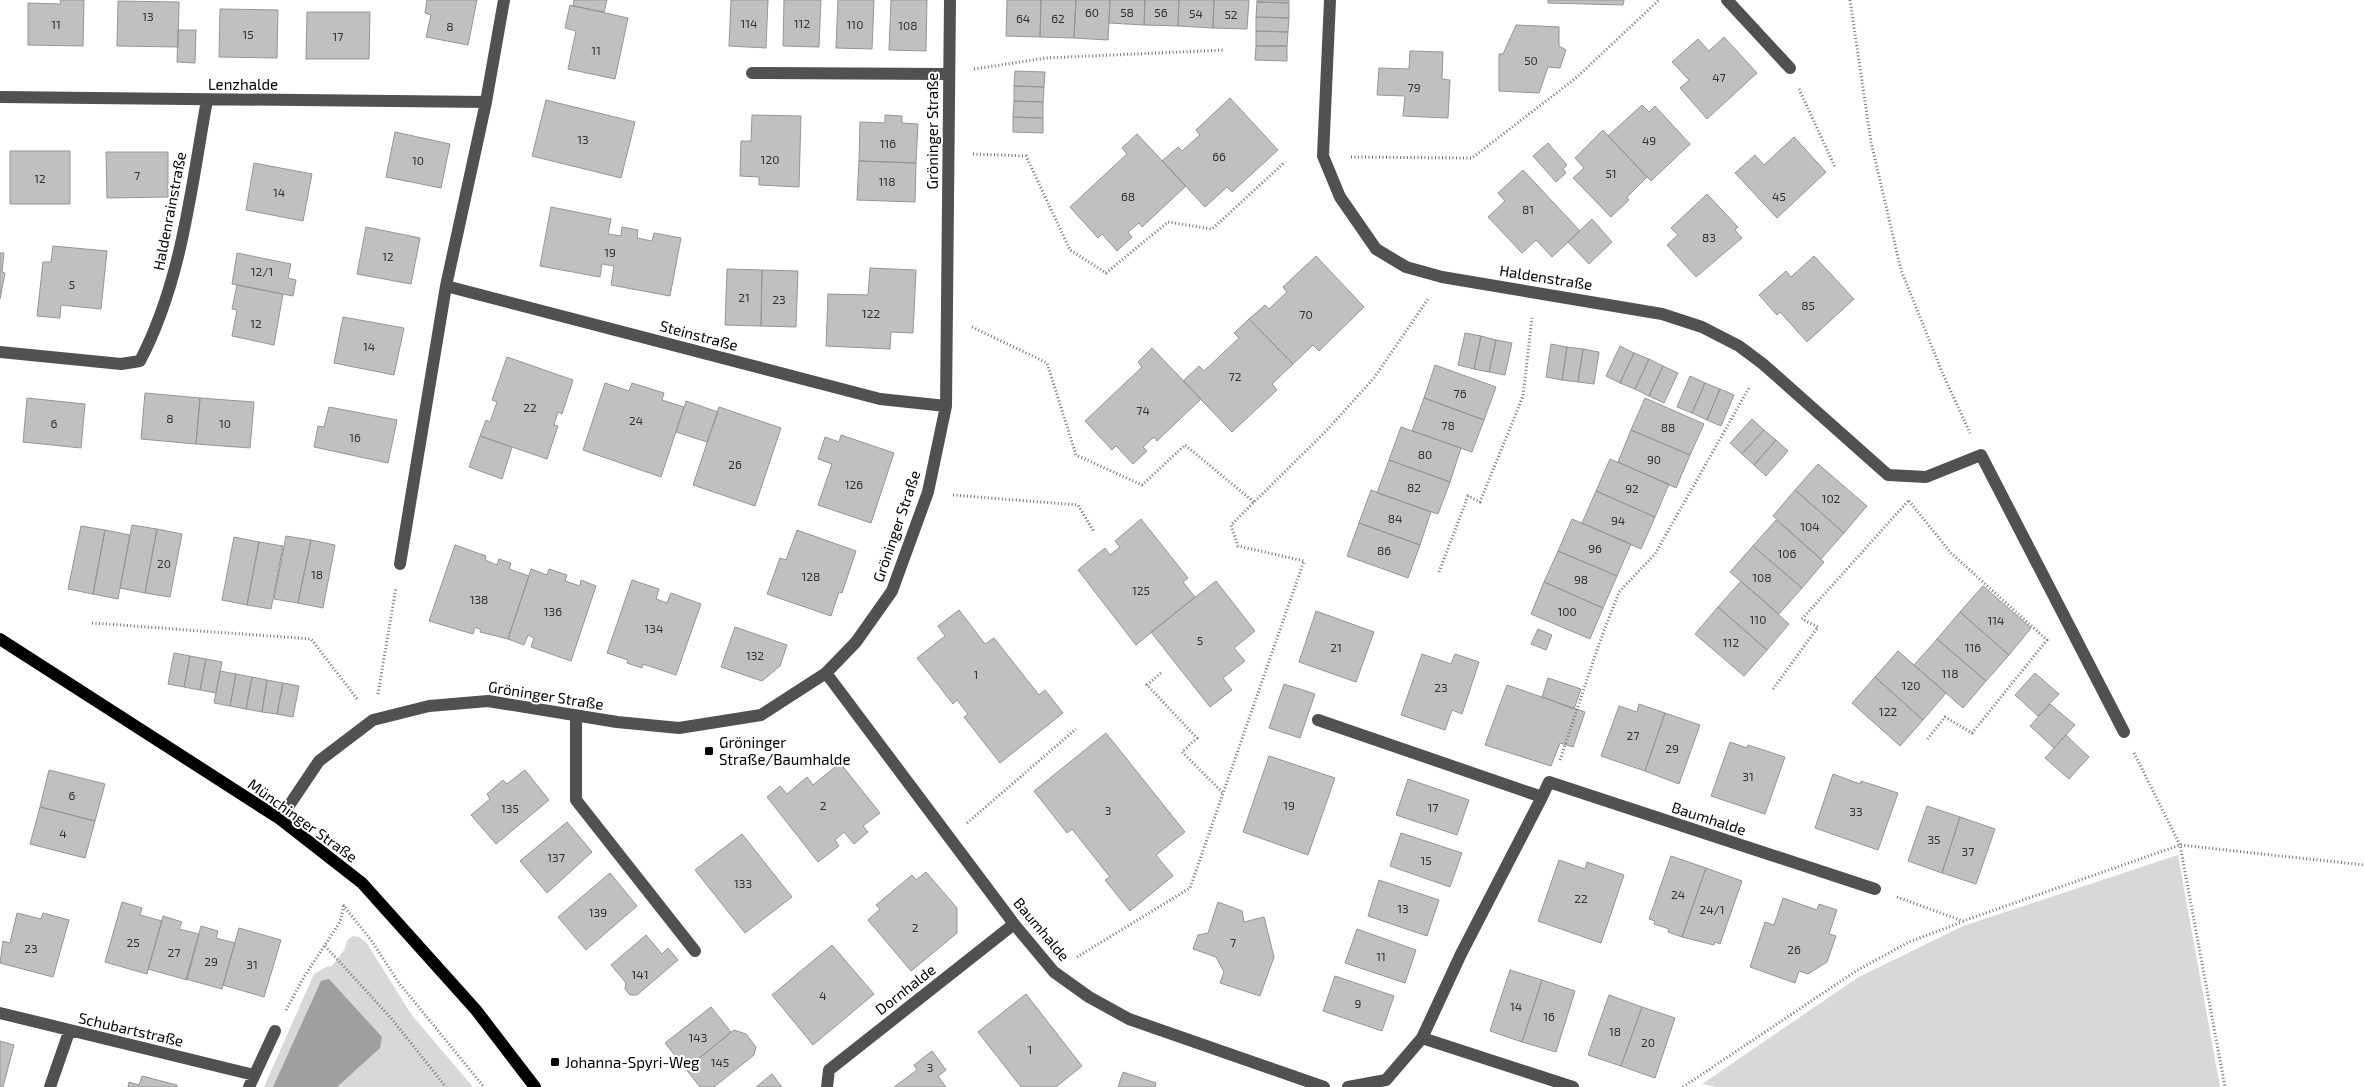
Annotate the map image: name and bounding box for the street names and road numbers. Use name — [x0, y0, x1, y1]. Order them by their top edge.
street label: Gröninger Straße — [923, 73, 941, 189]
street label: Lenzhalde — [208, 75, 278, 93]
street label: Haldenrainstraße — [149, 150, 189, 272]
street label: Haldenstraße — [1498, 261, 1594, 293]
street label: Steinstraße — [658, 316, 740, 354]
street label: Gröninger Straße — [868, 468, 924, 584]
street label: Gröninger Straße — [487, 677, 605, 713]
street label: Münchinger Straße — [245, 774, 361, 866]
street label: Baumhalde — [1669, 797, 1749, 839]
street label: Baumhalde — [1010, 894, 1074, 964]
street label: Dornhalde — [871, 960, 939, 1018]
street label: Schubartstraße — [77, 1008, 185, 1050]

